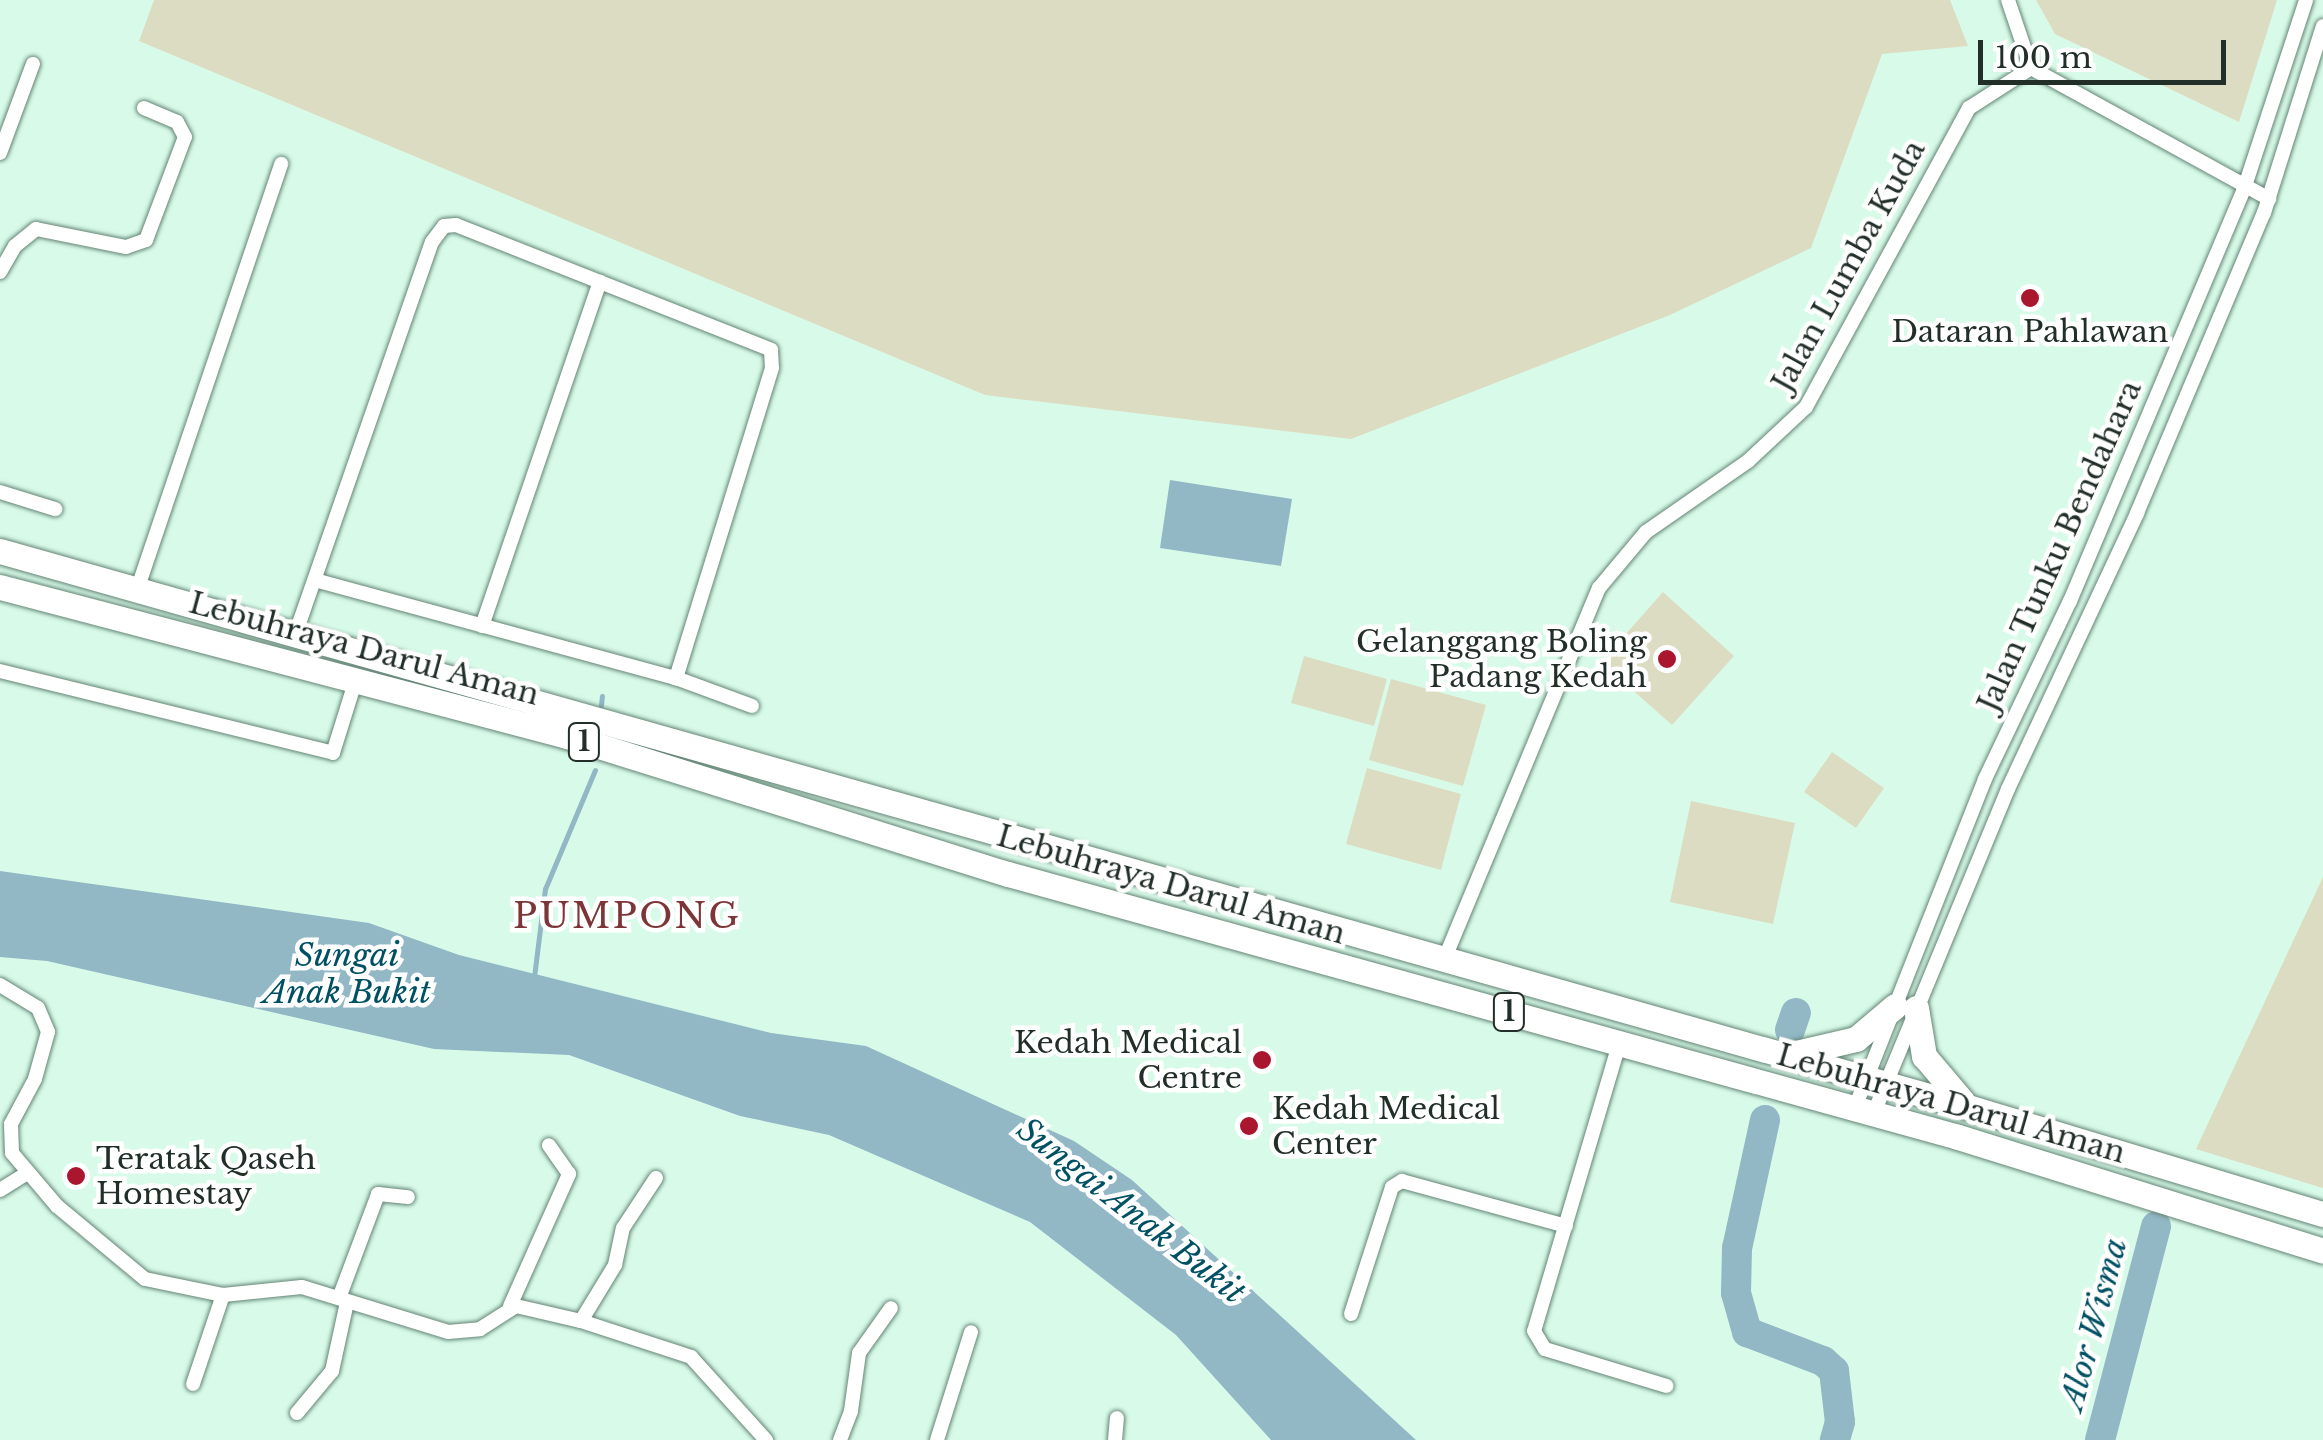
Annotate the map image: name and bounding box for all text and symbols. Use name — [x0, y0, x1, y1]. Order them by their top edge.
scale bar — [1983, 20, 2230, 82]
text: 100 m — [1995, 39, 2092, 76]
street label: Jalan Lumba Kuda — [1765, 134, 1933, 398]
marker: Dataran Pahlawan — [2019, 287, 2041, 309]
place label: Dataran Pahlawan — [1892, 314, 2168, 350]
street label: Jalan Tunku Bendahara — [1970, 375, 2150, 717]
street label: Lebuhraya Darul Aman — [184, 585, 544, 713]
place label: Gelanggang Boling Padang Kedah — [1356, 624, 1647, 694]
marker: Gelanggang Boling Padang Kedah — [1656, 648, 1678, 670]
road number: 1 — [566, 719, 602, 765]
street label: Lebuhraya Darul Aman — [992, 818, 1350, 952]
district label: PUMPONG — [513, 895, 741, 937]
water label: Sungai Anak Bukit — [263, 937, 431, 1012]
road number: 1 — [1492, 989, 1526, 1035]
place label: Kedah Medical Centre — [1014, 1025, 1242, 1096]
street label: Lebuhraya Darul Aman — [1772, 1037, 2130, 1171]
marker: Kedah Medical Centre — [1251, 1049, 1273, 1071]
place label: Kedah Medical Center — [1272, 1091, 1500, 1162]
water label: Sungai Anak Bukit — [1008, 1109, 1254, 1313]
marker: Kedah Medical Center — [1236, 1113, 1262, 1139]
place label: Teratak Qaseh Homestay — [96, 1141, 316, 1212]
marker: Teratak Qaseh Homestay — [65, 1165, 87, 1187]
water label: Alor Wisma — [2053, 1234, 2135, 1414]

